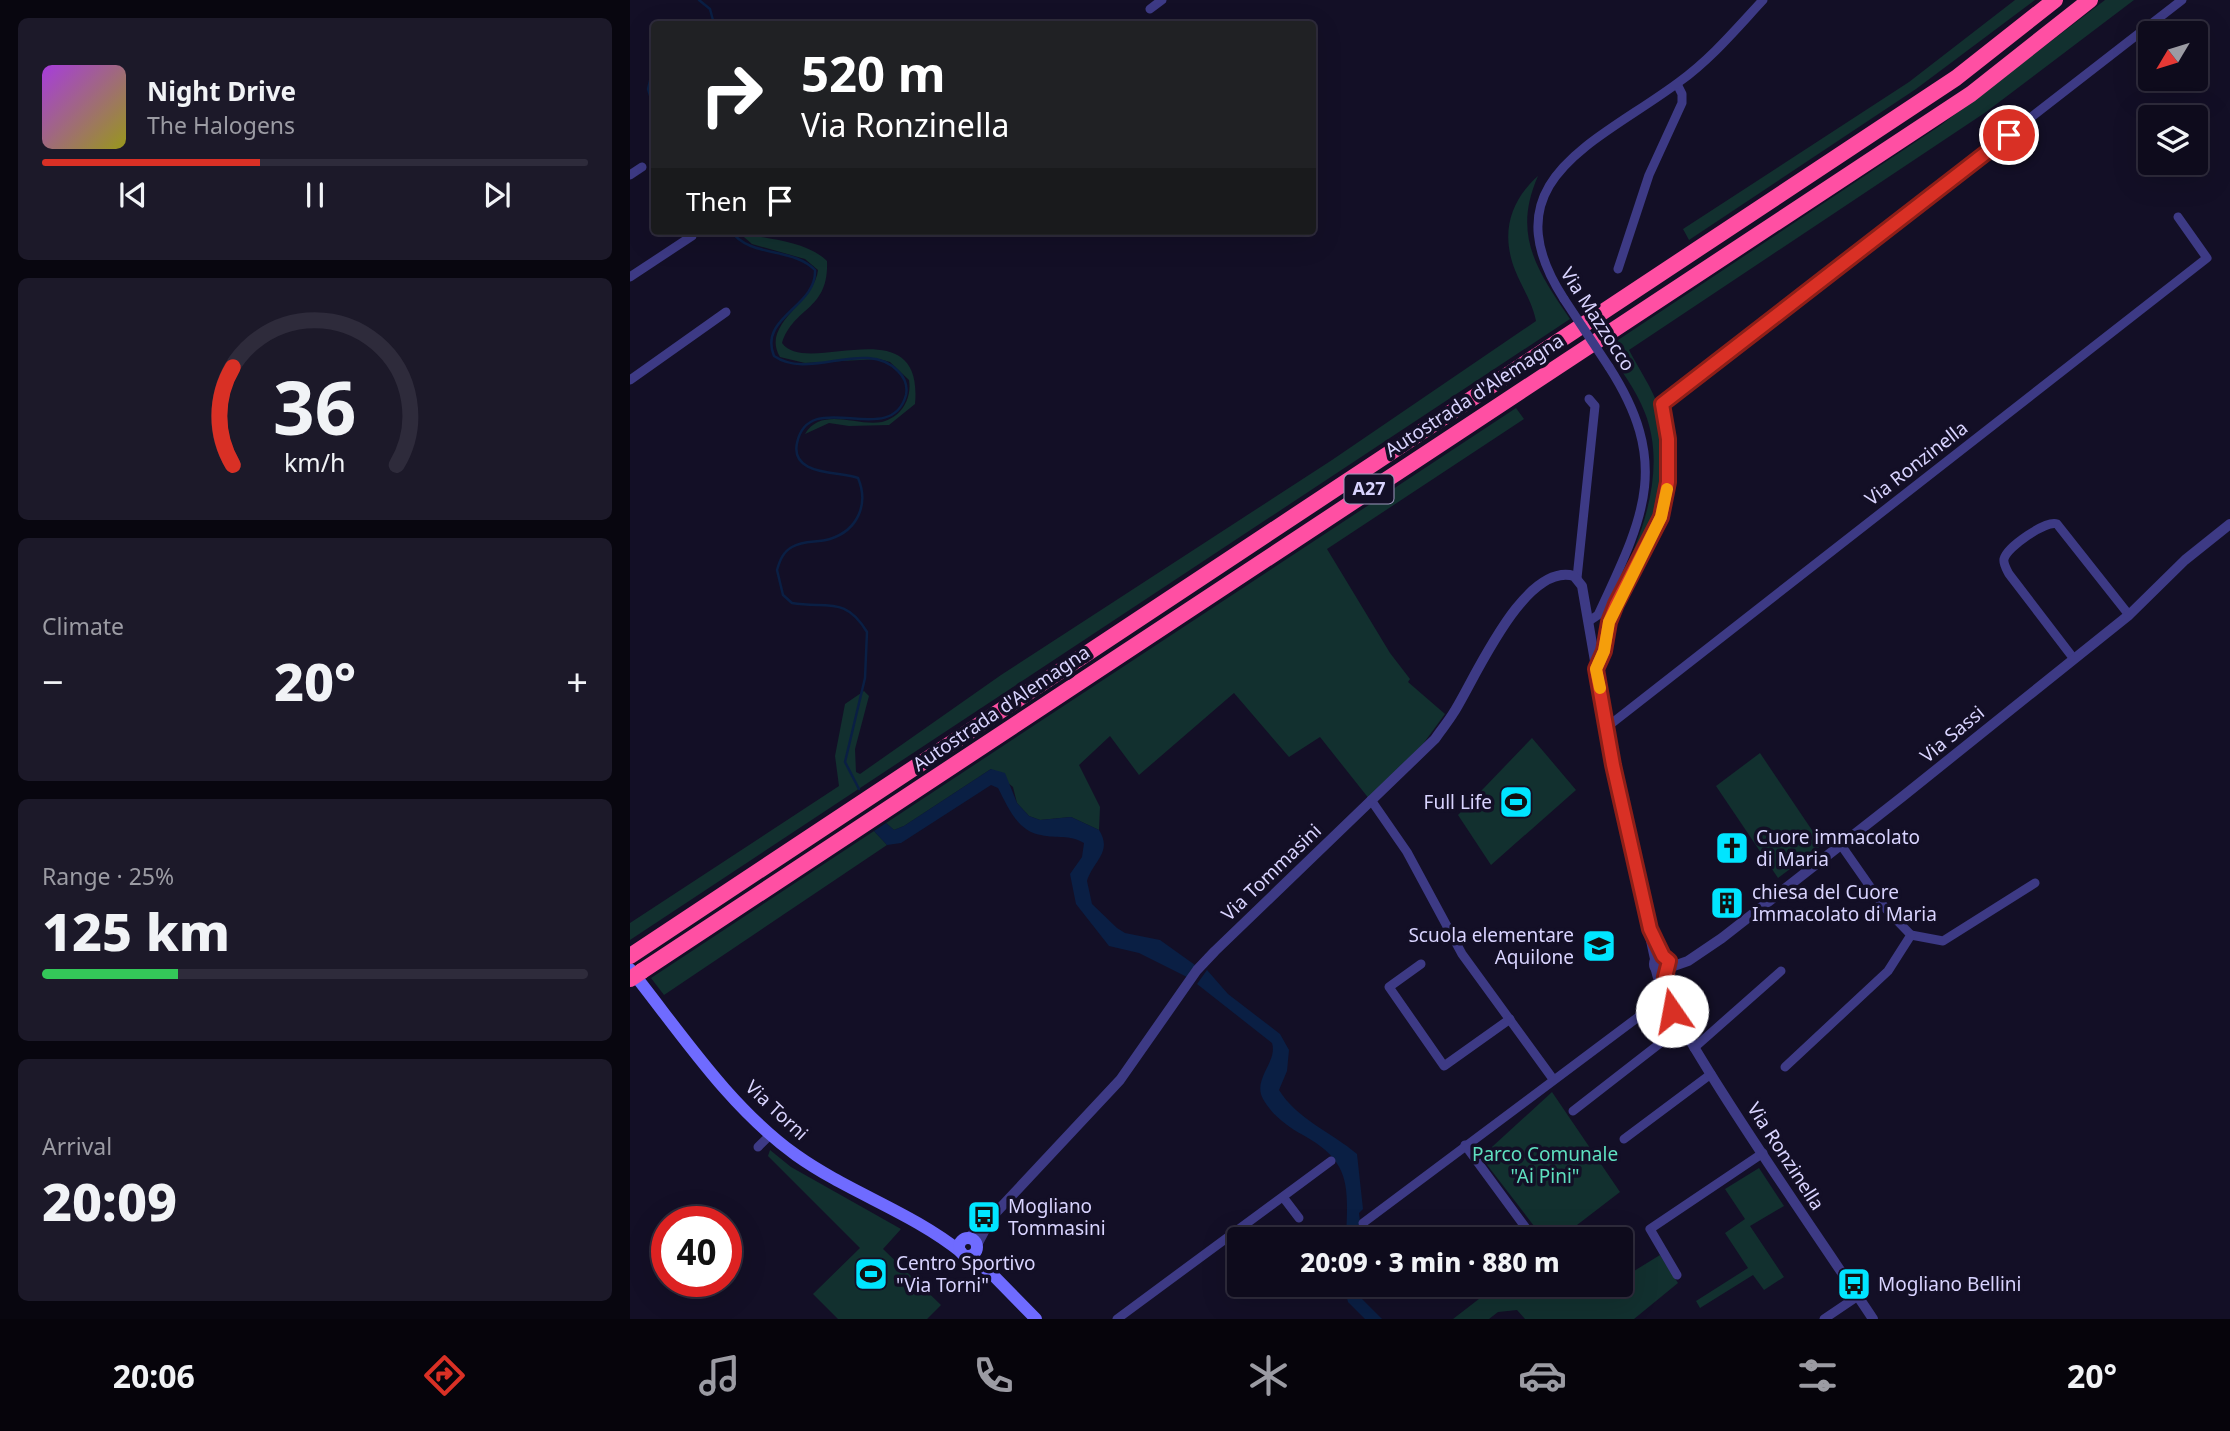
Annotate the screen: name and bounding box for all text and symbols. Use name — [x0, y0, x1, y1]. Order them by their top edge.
north arrow — [2138, 21, 2208, 91]
map controls — [2138, 21, 2208, 175]
text: 520 m — [801, 40, 946, 106]
icon: right — [686, 49, 777, 140]
text: Night Drive — [147, 73, 296, 109]
text: Via Ronzinella — [801, 103, 1009, 146]
pin — [1979, 105, 2039, 165]
button: layers — [2138, 105, 2208, 175]
text: The Halogens — [147, 109, 295, 141]
icon: arrive — [1990, 116, 2028, 154]
icon: previous — [114, 176, 152, 214]
icon: pause — [296, 176, 334, 214]
icon: next — [478, 176, 516, 214]
icon: arrive — [761, 182, 799, 220]
text: Then — [686, 183, 747, 219]
street label: Via Mazzocco — [1555, 262, 1641, 376]
street label: Autostrada d'Alemagna — [1379, 327, 1569, 463]
text: 36 — [273, 358, 357, 457]
street label: Via Ronzinella — [1859, 415, 1973, 511]
text: km/h — [284, 445, 346, 479]
road number: A27 — [1344, 475, 1394, 504]
text: Climate — [42, 610, 124, 642]
street label: Autostrada d'Alemagna — [907, 639, 1095, 777]
text: 20° — [274, 645, 356, 716]
text: − — [42, 655, 64, 707]
text: + — [566, 655, 588, 707]
street label: Via Sassi — [1914, 700, 1990, 768]
sports icon: Full Life — [1497, 783, 1535, 821]
place label: Full Life — [1424, 789, 1492, 815]
street label: Via Tommasini — [1215, 818, 1327, 926]
place label: Cuore immacolato di Maria — [1756, 824, 1920, 872]
church icon: Cuore immacolato di Maria — [1713, 829, 1751, 867]
text: Range · 25% — [42, 860, 174, 892]
place label: chiesa del Cuore Immacolato di Maria — [1752, 879, 1937, 927]
building icon: chiesa del Cuore Immacolato di Maria — [1708, 884, 1746, 922]
text: 125 km — [42, 895, 230, 966]
place label: Scuola elementare Aquilone — [1408, 922, 1574, 970]
school or university icon: Scuola elementare Aquilone — [1580, 927, 1618, 965]
position arrow — [1635, 974, 1709, 1048]
street label: Via Torni — [740, 1074, 814, 1146]
street label: Via Ronzinella — [1741, 1097, 1831, 1215]
text: Arrival — [42, 1130, 112, 1162]
park label: Parco Comunale "Ai Pini" — [1472, 1141, 1618, 1189]
text: 20:09 — [42, 1165, 177, 1236]
place label: Mogliano Tommasini — [1008, 1193, 1106, 1241]
bus stop icon: Mogliano Tommasini — [965, 1198, 1003, 1236]
speed limit sign: 40 — [651, 1206, 742, 1297]
text: 20:09 · 3 min · 880 m — [1300, 1244, 1560, 1280]
place label: Centro Sportivo "Via Torni" — [896, 1250, 1036, 1298]
sports icon: Centro Sportivo "Via Torni" — [852, 1255, 890, 1293]
bus stop icon: Mogliano Bellini — [1835, 1265, 1873, 1303]
place label: Mogliano Bellini — [1878, 1271, 2021, 1297]
icon: directions — [420, 1351, 469, 1400]
icon: music — [695, 1351, 744, 1400]
icon: phone — [969, 1351, 1018, 1400]
icon: climate — [1244, 1351, 1293, 1400]
icon: car — [1518, 1351, 1567, 1400]
icon: filters — [1793, 1351, 1842, 1400]
text: 20:06 — [113, 1354, 195, 1397]
text: 20° — [2067, 1354, 2117, 1397]

